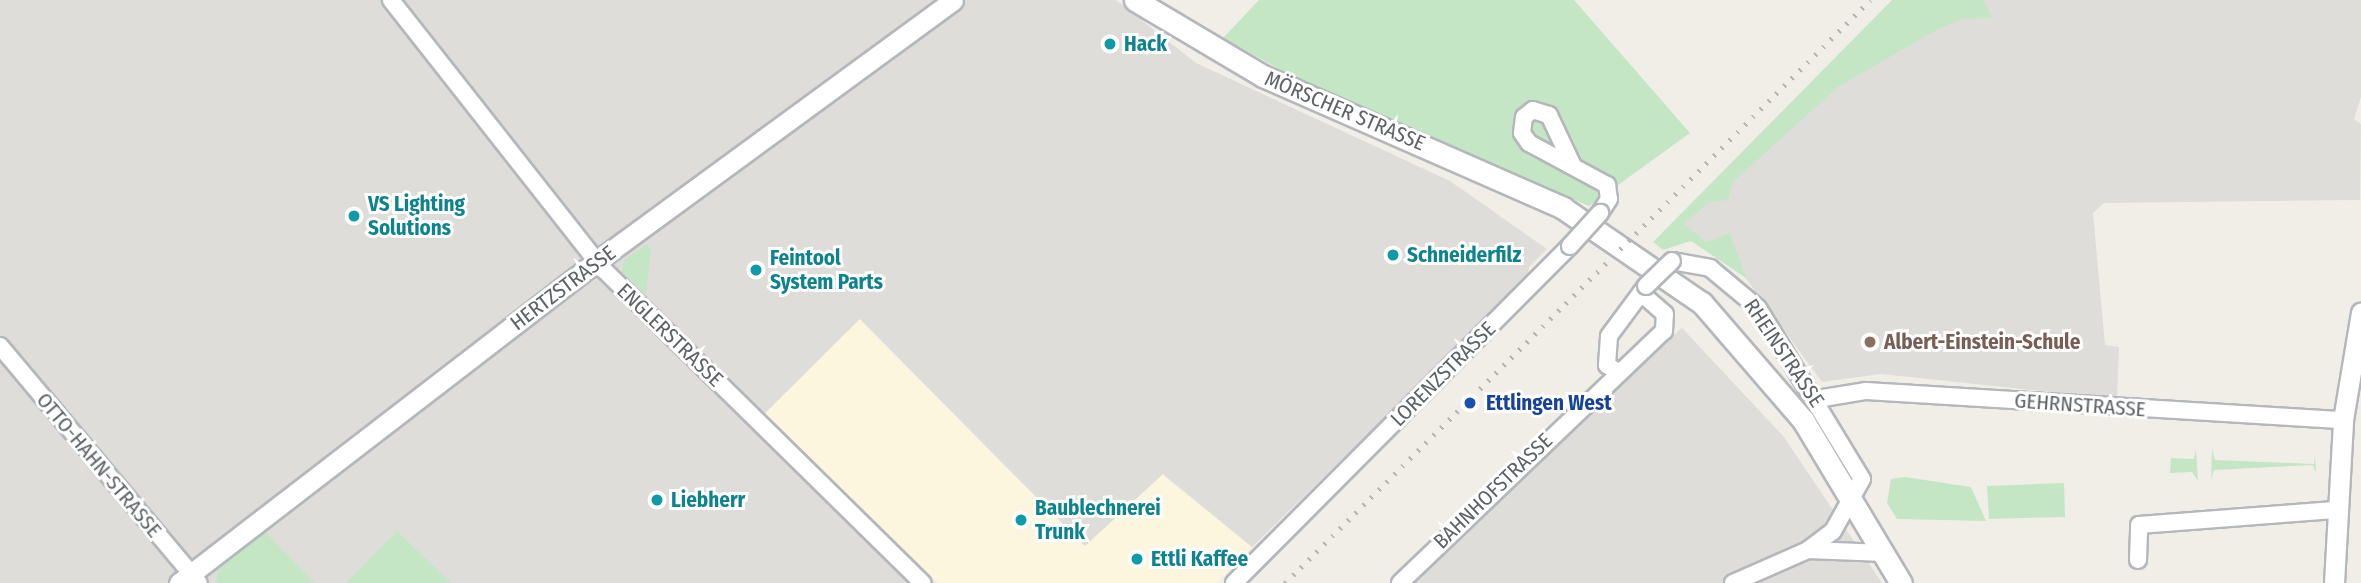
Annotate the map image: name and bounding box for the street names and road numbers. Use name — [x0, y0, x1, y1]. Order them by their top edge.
street label: MÖRSCHER STRASSE — [1261, 66, 1429, 156]
street label: HERTZSTRASSE — [505, 240, 621, 336]
street label: ENGLERSTRASSE — [612, 278, 728, 392]
street label: RHEINSTRASSE — [1739, 294, 1829, 412]
street label: LORENZSTRASSE — [1385, 316, 1501, 432]
street label: OTTO-HAHN-STRASSE — [31, 388, 167, 542]
street label: GEHRNSTRASSE — [2014, 388, 2146, 422]
street label: BAHNHOFSTRASSE — [1428, 428, 1558, 554]

